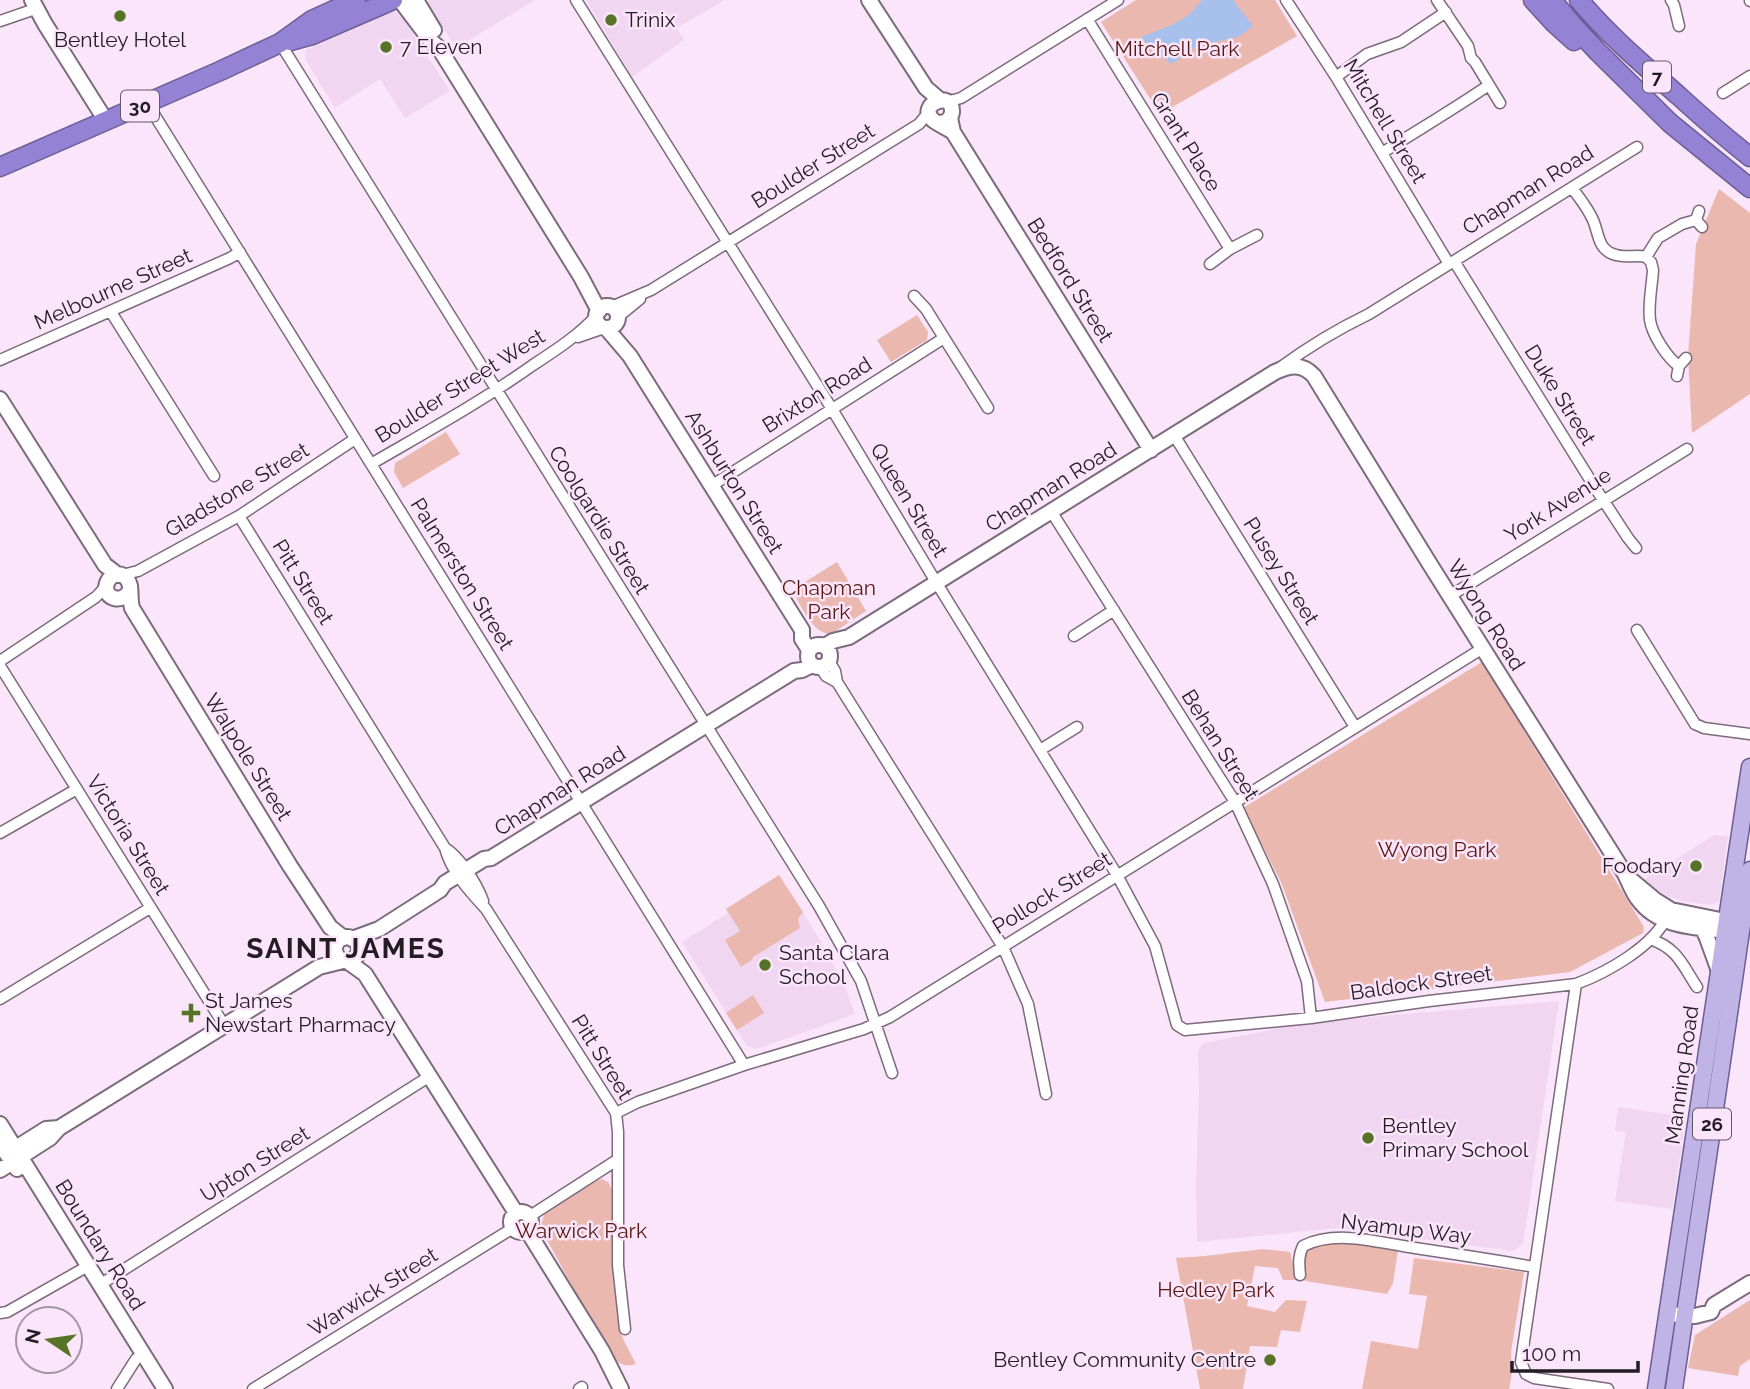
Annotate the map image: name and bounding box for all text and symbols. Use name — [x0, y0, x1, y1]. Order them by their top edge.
place label: Trinix — [625, 7, 676, 32]
marker: Bentley Hotel — [112, 8, 128, 24]
marker: Trinix — [603, 12, 619, 28]
place label: Bentley Hotel — [54, 27, 186, 52]
place label: 7 Eleven — [400, 34, 483, 59]
park label: Mitchell Park — [1115, 36, 1239, 61]
marker: 7 Eleven — [378, 39, 394, 55]
street label: Mitchell Street — [1339, 54, 1432, 187]
road number: 7 — [1643, 61, 1671, 92]
street label: Grant Place — [1146, 87, 1227, 196]
road number: 30 — [121, 90, 159, 122]
street label: Boulder Street — [747, 118, 879, 213]
street label: Chapman Road — [1458, 139, 1598, 240]
street label: Bedford Street — [1022, 213, 1119, 347]
street label: Melbourne Street — [30, 243, 195, 334]
street label: Boulder Street West — [370, 323, 549, 448]
street label: Duke Street — [1520, 340, 1601, 450]
street label: Brixton Road — [758, 351, 876, 438]
street label: Ashburton Street — [680, 405, 789, 558]
street label: Chapman Road — [981, 436, 1121, 537]
street label: Gladstone Street — [160, 437, 313, 542]
street label: Queen Street — [866, 438, 953, 561]
street label: Coolgardie Street — [544, 441, 655, 599]
street label: York Avenue — [1500, 462, 1616, 547]
street label: Palmerston Street — [406, 493, 519, 654]
street label: Pusey Street — [1238, 512, 1324, 629]
street label: Pitt Street — [268, 535, 339, 629]
street label: Wyong Road — [1442, 555, 1530, 675]
park label: Chapman Park — [782, 575, 876, 624]
street label: Behan Street — [1176, 685, 1264, 805]
street label: Walpole Street — [199, 689, 297, 825]
street label: Chapman Road — [490, 740, 630, 841]
street label: Victoria Street — [82, 770, 175, 899]
park label: Wyong Park — [1378, 837, 1496, 862]
street label: Pollock Street — [988, 846, 1116, 939]
place label: Foodary — [1602, 853, 1682, 878]
marker: Foodary — [1688, 858, 1704, 874]
district label: SAINT JAMES — [246, 932, 446, 965]
place label: Santa Clara School — [779, 940, 890, 989]
marker: Santa Clara School — [757, 957, 773, 973]
street label: Baldock Street — [1348, 960, 1493, 1005]
place label: St James Newstart Pharmacy — [205, 988, 396, 1037]
street label: Manning Road — [1659, 1004, 1704, 1146]
marker: St James Newstart Pharmacy — [183, 1005, 199, 1021]
street label: Pitt Street — [567, 1010, 638, 1104]
road number: 26 — [1693, 1108, 1731, 1140]
place label: Bentley Primary School — [1382, 1113, 1529, 1162]
street label: Upton Street — [196, 1120, 314, 1207]
marker: Bentley Primary School — [1360, 1130, 1376, 1146]
street label: Boundary Road — [50, 1175, 151, 1315]
street label: Nyamup Way — [1339, 1208, 1473, 1249]
park label: Warwick Park — [515, 1218, 647, 1243]
street label: Warwick Street — [304, 1242, 442, 1341]
park label: Hedley Park — [1157, 1277, 1275, 1302]
north arrow — [14, 1305, 84, 1375]
text: N — [20, 1327, 45, 1346]
scale bar — [1512, 1330, 1638, 1374]
text: 100 m — [1522, 1341, 1581, 1366]
place label: Bentley Community Centre — [993, 1347, 1256, 1372]
marker: Bentley Community Centre — [1262, 1352, 1278, 1368]

